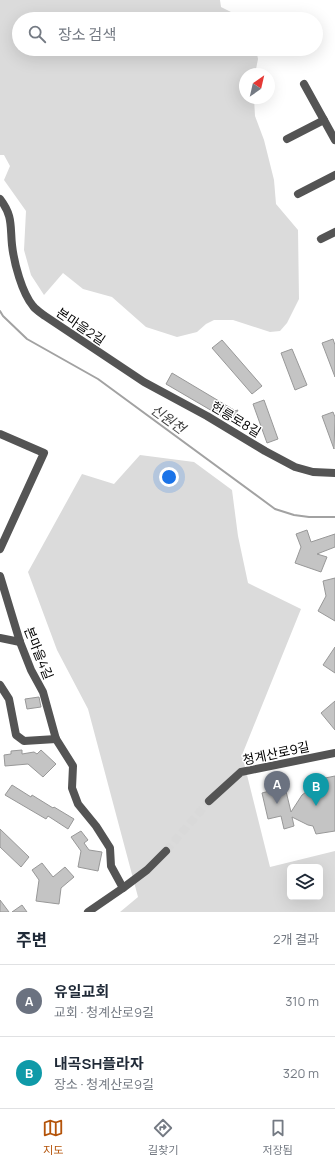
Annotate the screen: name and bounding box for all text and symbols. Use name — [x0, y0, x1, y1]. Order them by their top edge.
search box — [12, 12, 323, 56]
icon: search — [26, 23, 48, 45]
text: 장소 검색 — [58, 24, 116, 45]
north arrow — [239, 68, 275, 104]
street label: 본마을2길 — [53, 303, 109, 349]
street label: 헌릉로8길 — [208, 397, 264, 441]
water label: 신원천 — [147, 400, 190, 438]
your location — [159, 467, 179, 487]
street label: 본마을4길 — [20, 624, 58, 682]
street label: 청계산로9길 — [241, 737, 311, 769]
pin: A — [264, 771, 290, 804]
pin: B — [303, 773, 329, 806]
map controls — [287, 864, 323, 900]
button: layers — [287, 864, 323, 900]
text: 주변 — [16, 928, 47, 951]
text: 2개 결과 — [273, 930, 319, 948]
text: 유일교회 — [54, 981, 109, 1002]
text: A — [25, 992, 33, 1010]
text: 310 m — [285, 992, 319, 1010]
text: 교회 · 청계산로9길 — [54, 1003, 154, 1021]
text: 내곡SH플라자 — [54, 1053, 144, 1074]
text: B — [25, 1064, 33, 1082]
text: 320 m — [283, 1064, 319, 1082]
text: 장소 · 청계산로9길 — [54, 1075, 154, 1093]
tab: 지도 — [42, 1117, 64, 1157]
tab: 길찾기 — [148, 1117, 178, 1157]
tab: 저장됨 — [263, 1117, 293, 1157]

